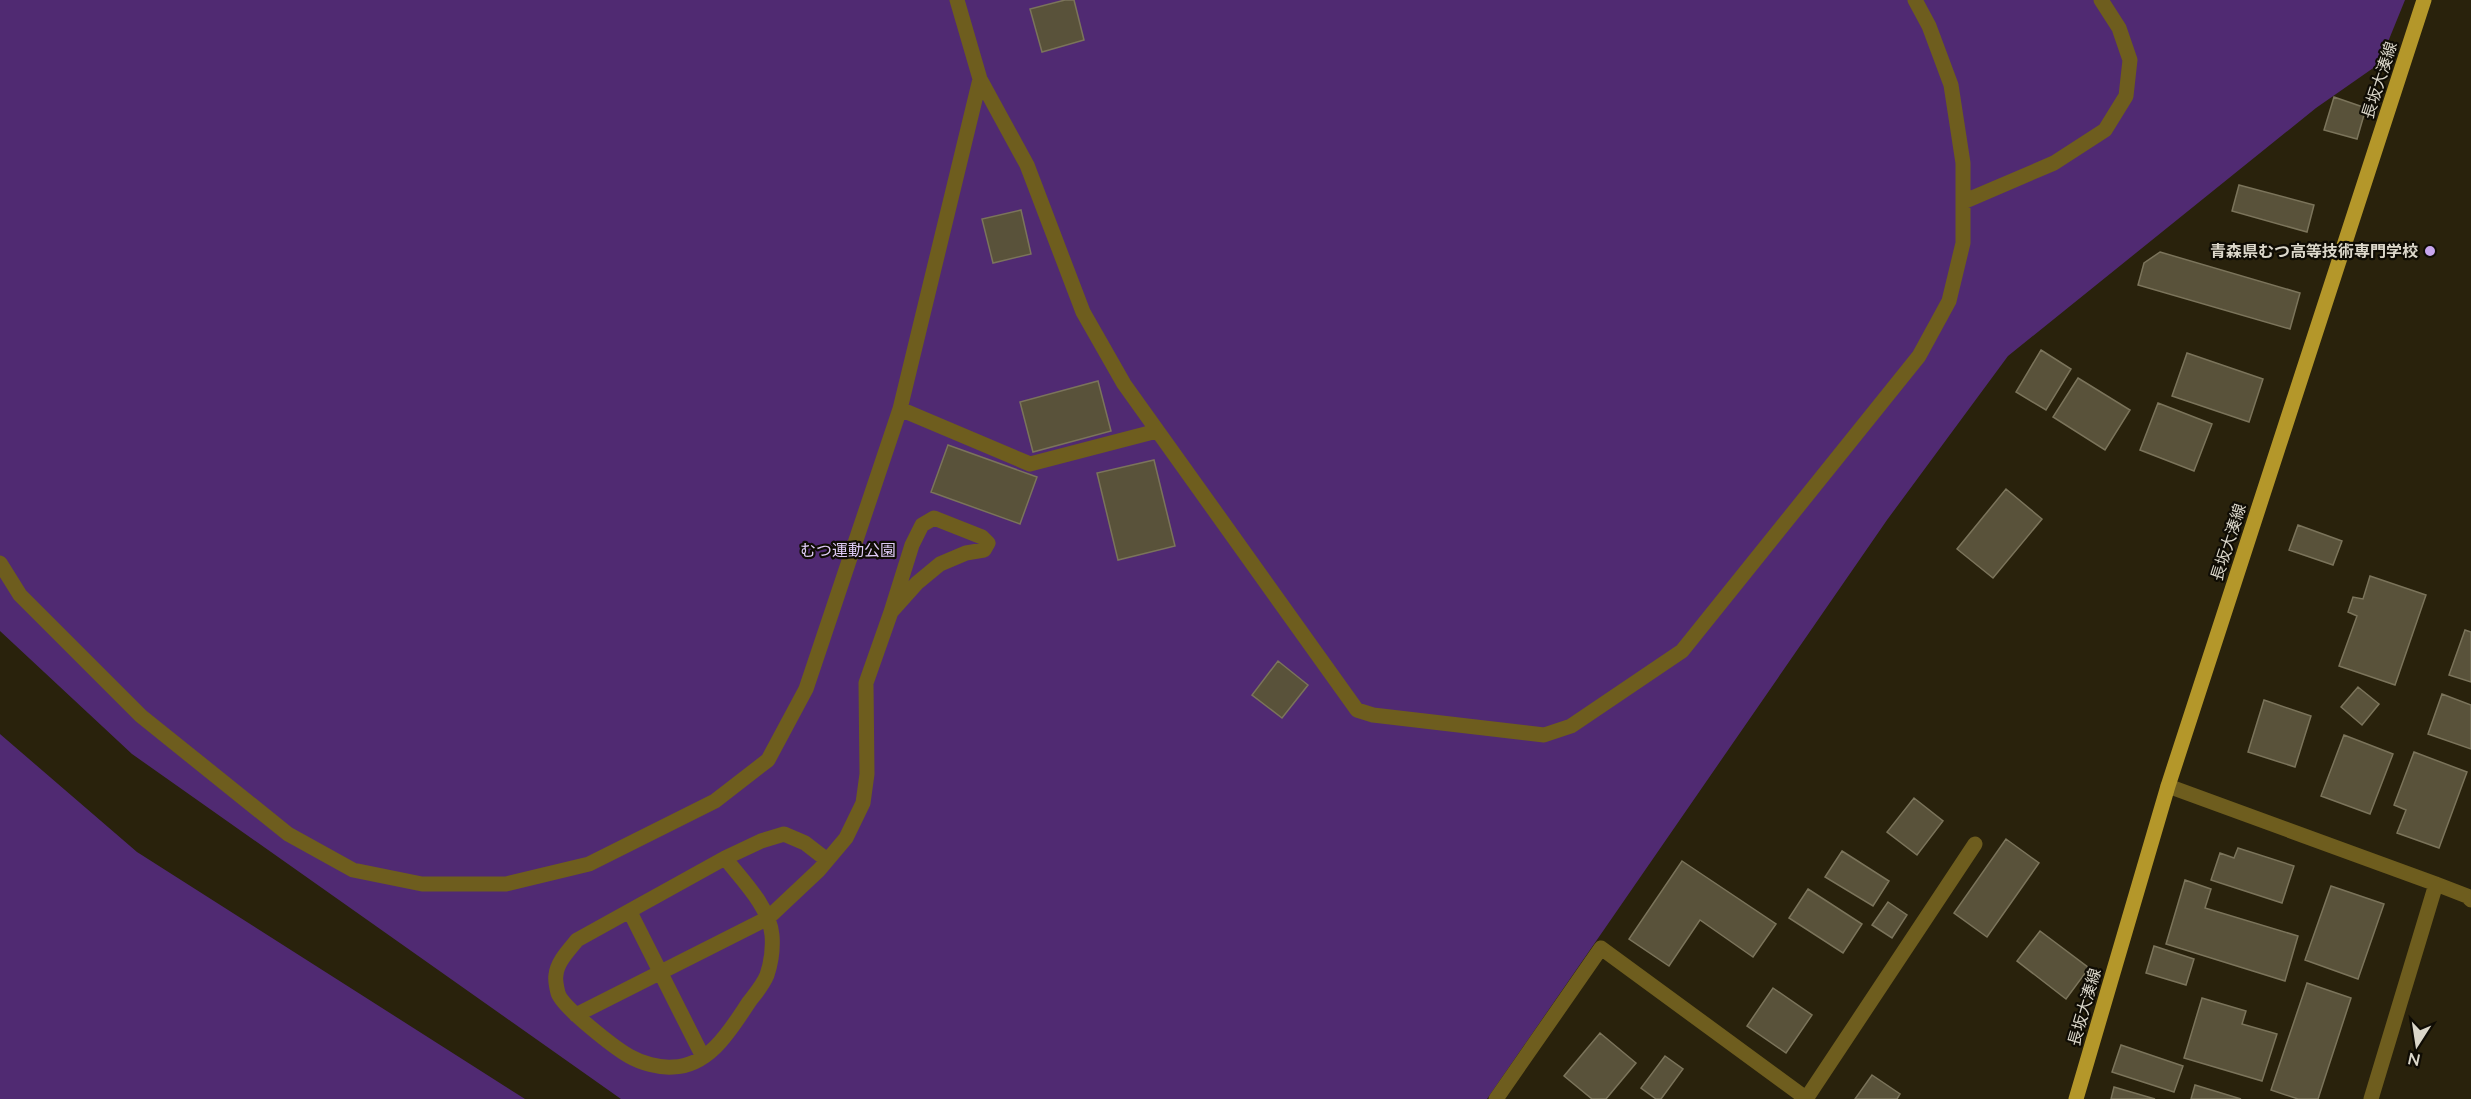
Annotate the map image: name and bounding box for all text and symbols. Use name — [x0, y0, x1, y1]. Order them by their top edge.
street label: 長坂大湊線 — [2357, 39, 2400, 121]
place label: 青森県むつ高等技術専門学校 — [2210, 241, 2418, 260]
marker: 青森県むつ高等技術専門学校 — [2423, 244, 2437, 258]
street label: 長坂大湊線 — [2206, 501, 2249, 583]
park label: むつ運動公園 — [800, 540, 896, 559]
street label: 長坂大湊線 — [2063, 966, 2104, 1048]
north arrow — [2387, 1015, 2447, 1075]
text: N — [2406, 1050, 2422, 1071]

